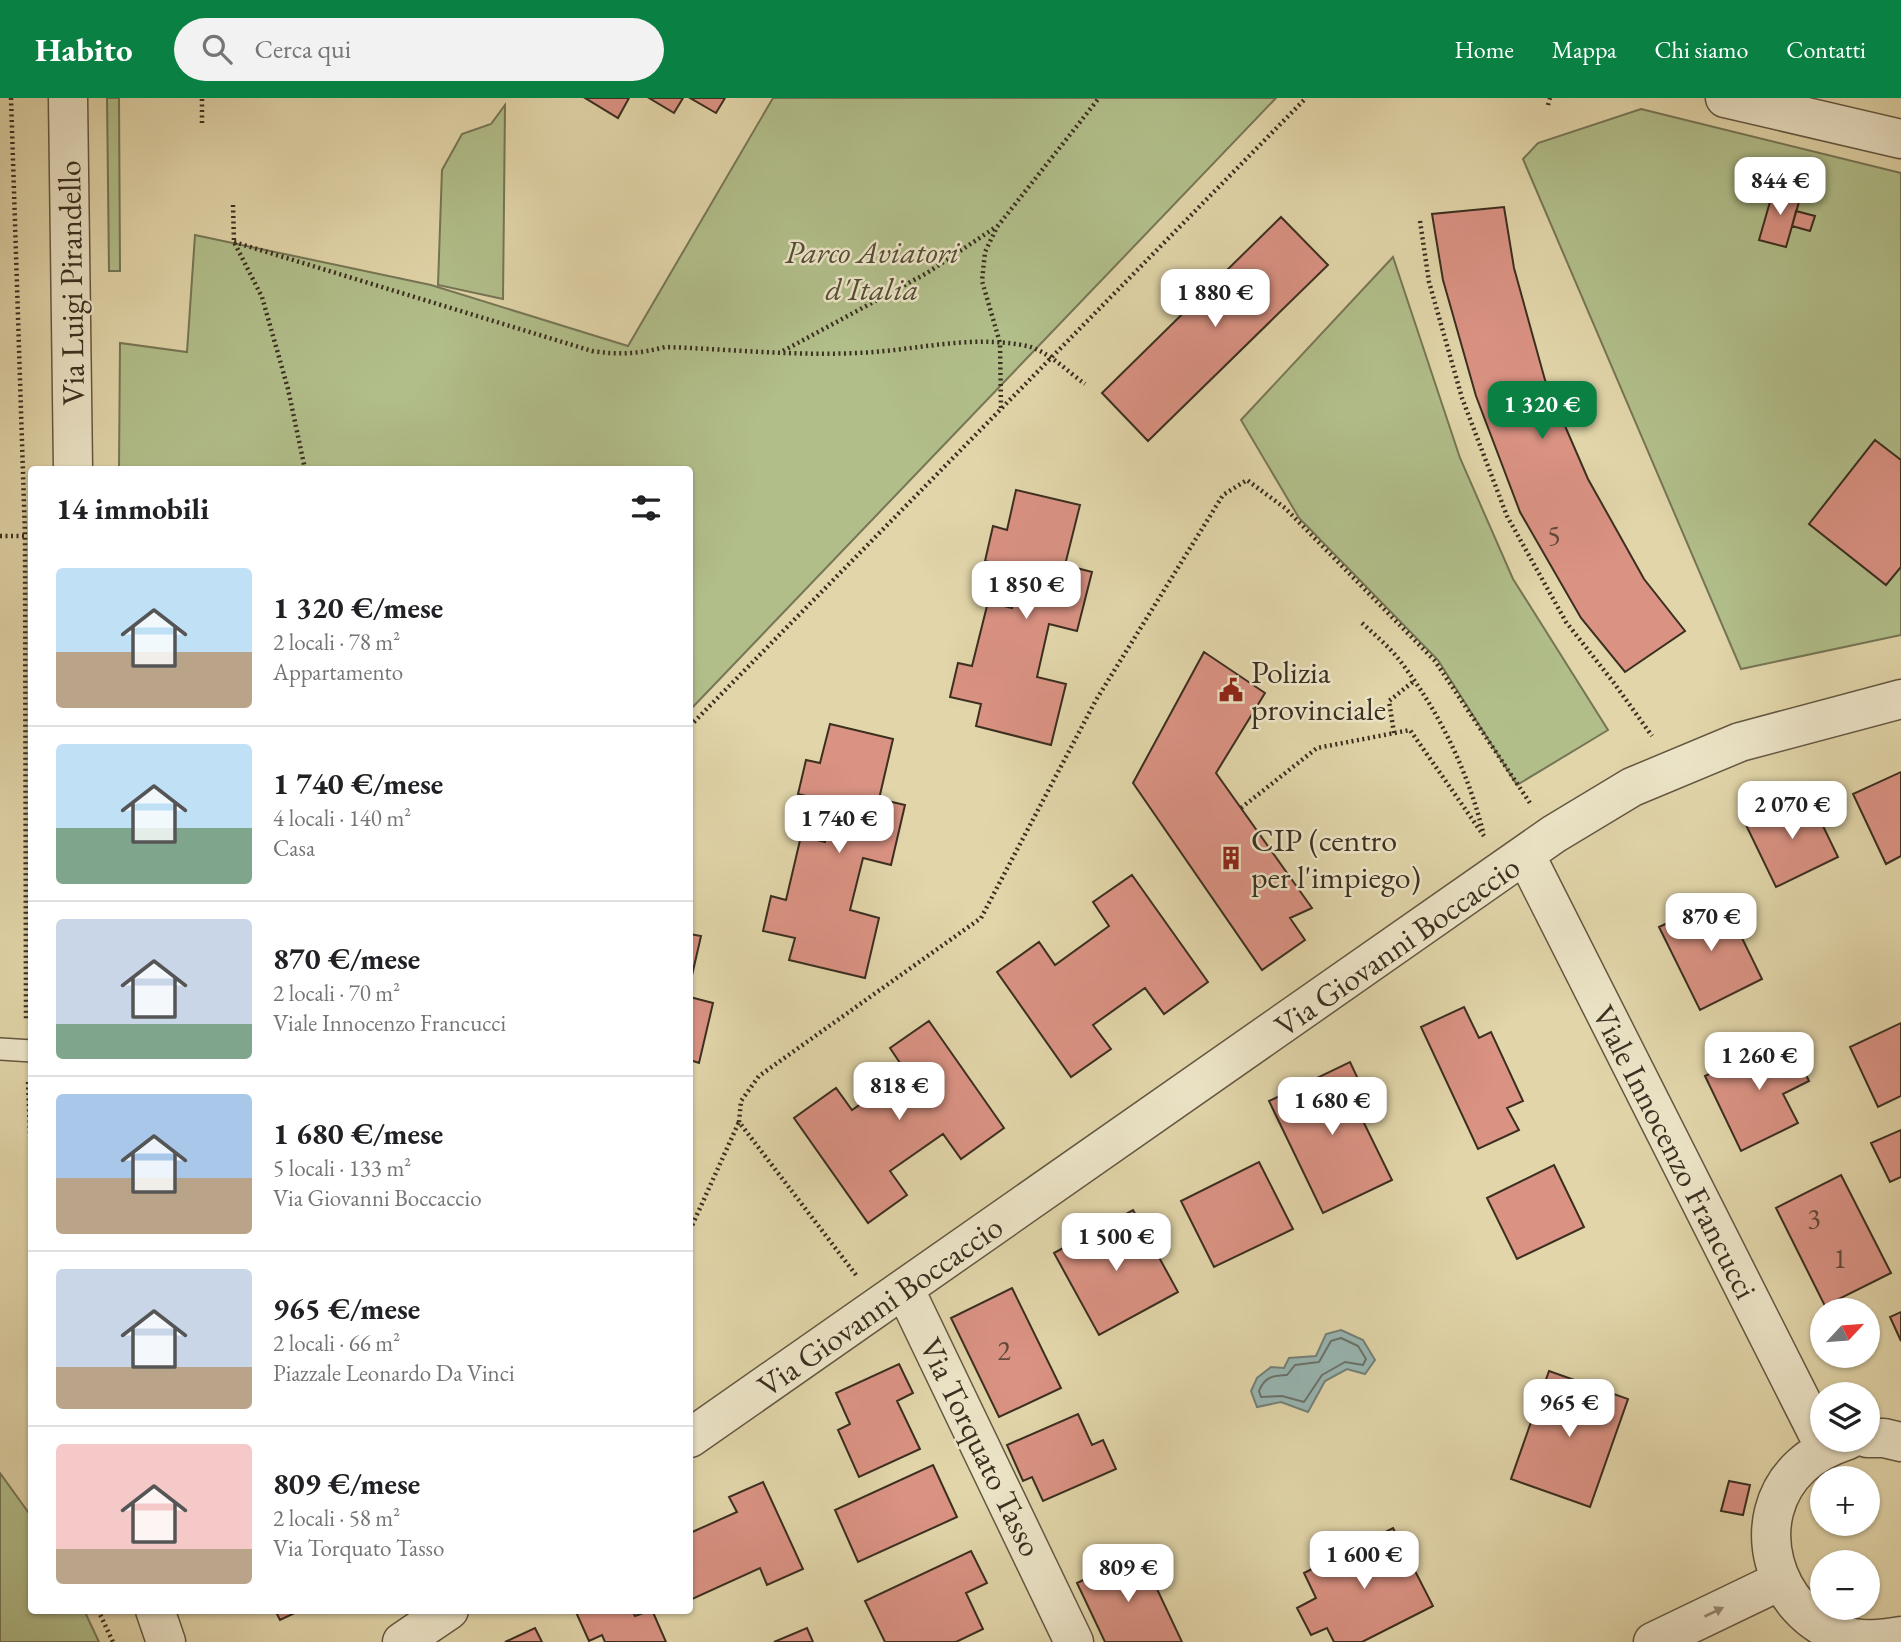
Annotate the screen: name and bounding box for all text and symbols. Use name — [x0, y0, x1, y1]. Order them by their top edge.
search box — [174, 18, 664, 81]
text: Habito — [35, 28, 132, 71]
icon: search — [198, 30, 236, 68]
text: Cerca qui — [254, 32, 351, 66]
text: Home — [1454, 34, 1514, 65]
text: Mappa — [1552, 34, 1617, 65]
text: Chi siamo — [1655, 34, 1748, 65]
text: Contatti — [1786, 34, 1866, 65]
pin: 844 € — [1731, 158, 1829, 217]
street label: Via Luigi Pirandello — [48, 160, 94, 406]
text: 844 € — [1751, 165, 1809, 195]
park label: Parco Aviatori d'Italia — [785, 231, 961, 310]
pin: 1 880 € — [1150, 270, 1280, 329]
text: 1 880 € — [1177, 277, 1253, 307]
pin: 1 320 € — [1477, 382, 1607, 441]
text: 1 320 € — [1504, 389, 1580, 419]
text: 14 immobili — [56, 489, 209, 528]
icon: filters — [627, 489, 665, 527]
house number: 5 — [1547, 517, 1561, 553]
pin: 1 850 € — [961, 561, 1091, 621]
text: 1 850 € — [988, 569, 1064, 599]
text: 1 320 €/mese — [273, 588, 443, 627]
icon: home — [112, 596, 196, 680]
text: 2 locali · 78 m² — [273, 627, 400, 657]
place label: Polizia provinciale — [1251, 651, 1386, 730]
text: Appartamento — [273, 657, 403, 687]
public building icon: Polizia provinciale — [1217, 676, 1245, 704]
text: 1 740 €/mese — [273, 764, 443, 803]
icon: home — [112, 772, 196, 856]
pin: 2 070 € — [1727, 782, 1857, 841]
text: 2 070 € — [1754, 789, 1830, 819]
pin: 1 740 € — [774, 796, 904, 855]
text: 4 locali · 140 m² — [273, 803, 411, 833]
text: 1 740 € — [801, 803, 877, 833]
place label: CIP (centro per l'impiego) — [1251, 819, 1421, 898]
text: Casa — [273, 833, 315, 863]
building icon: CIP (centro per l'impiego) — [1217, 844, 1245, 872]
street label: Via Giovanni Boccaccio — [1266, 846, 1528, 1046]
pin: 870 € — [1662, 894, 1760, 953]
text: 870 € — [1682, 901, 1740, 931]
text: 870 €/mese — [273, 939, 420, 978]
icon: home — [112, 947, 196, 1031]
text: 2 locali · 70 m² — [273, 978, 400, 1008]
street label: Viale Innocenzo Francucci — [1583, 998, 1767, 1306]
text: Viale Innocenzo Francucci — [273, 1008, 506, 1038]
pin: 1 260 € — [1694, 1032, 1824, 1092]
text: 1 260 € — [1721, 1040, 1797, 1070]
pin: 818 € — [850, 1062, 948, 1122]
text: 818 € — [870, 1070, 928, 1100]
pin: 1 680 € — [1267, 1077, 1397, 1137]
text: 1 680 € — [1294, 1085, 1370, 1115]
text: 1 680 €/mese — [273, 1114, 443, 1153]
icon: home — [112, 1122, 196, 1206]
text: 5 locali · 133 m² — [273, 1153, 411, 1183]
text: Via Giovanni Boccaccio — [273, 1183, 482, 1213]
house number: 3 — [1807, 1200, 1821, 1236]
street label: Via Giovanni Boccaccio — [749, 1206, 1011, 1406]
pin: 1 500 € — [1051, 1214, 1181, 1273]
text: 1 500 € — [1078, 1221, 1154, 1251]
house number: 1 — [1833, 1240, 1847, 1276]
text: 965 €/mese — [273, 1289, 420, 1328]
icon: home — [112, 1297, 196, 1381]
north arrow — [1810, 1298, 1880, 1368]
map controls — [1810, 1298, 1880, 1620]
text: 2 locali · 66 m² — [273, 1328, 400, 1358]
street label: Via Torquato Tasso — [910, 1331, 1052, 1563]
house number: 2 — [997, 1332, 1011, 1368]
text: Piazzale Leonardo Da Vinci — [273, 1358, 515, 1388]
pin: 965 € — [1520, 1380, 1618, 1439]
button: layers — [1810, 1382, 1880, 1452]
text: 965 € — [1540, 1387, 1598, 1417]
text: 809 €/mese — [273, 1464, 420, 1503]
button: + — [1810, 1466, 1880, 1536]
icon: home — [112, 1472, 196, 1556]
text: 2 locali · 58 m² — [273, 1503, 400, 1533]
pin: 1 600 € — [1299, 1532, 1429, 1591]
text: Via Torquato Tasso — [273, 1533, 444, 1563]
text: 1 600 € — [1326, 1539, 1402, 1569]
pin: 809 € — [1079, 1544, 1177, 1604]
button: − — [1810, 1550, 1880, 1620]
text: 809 € — [1099, 1552, 1157, 1582]
one-way arrow — [1704, 1607, 1724, 1618]

